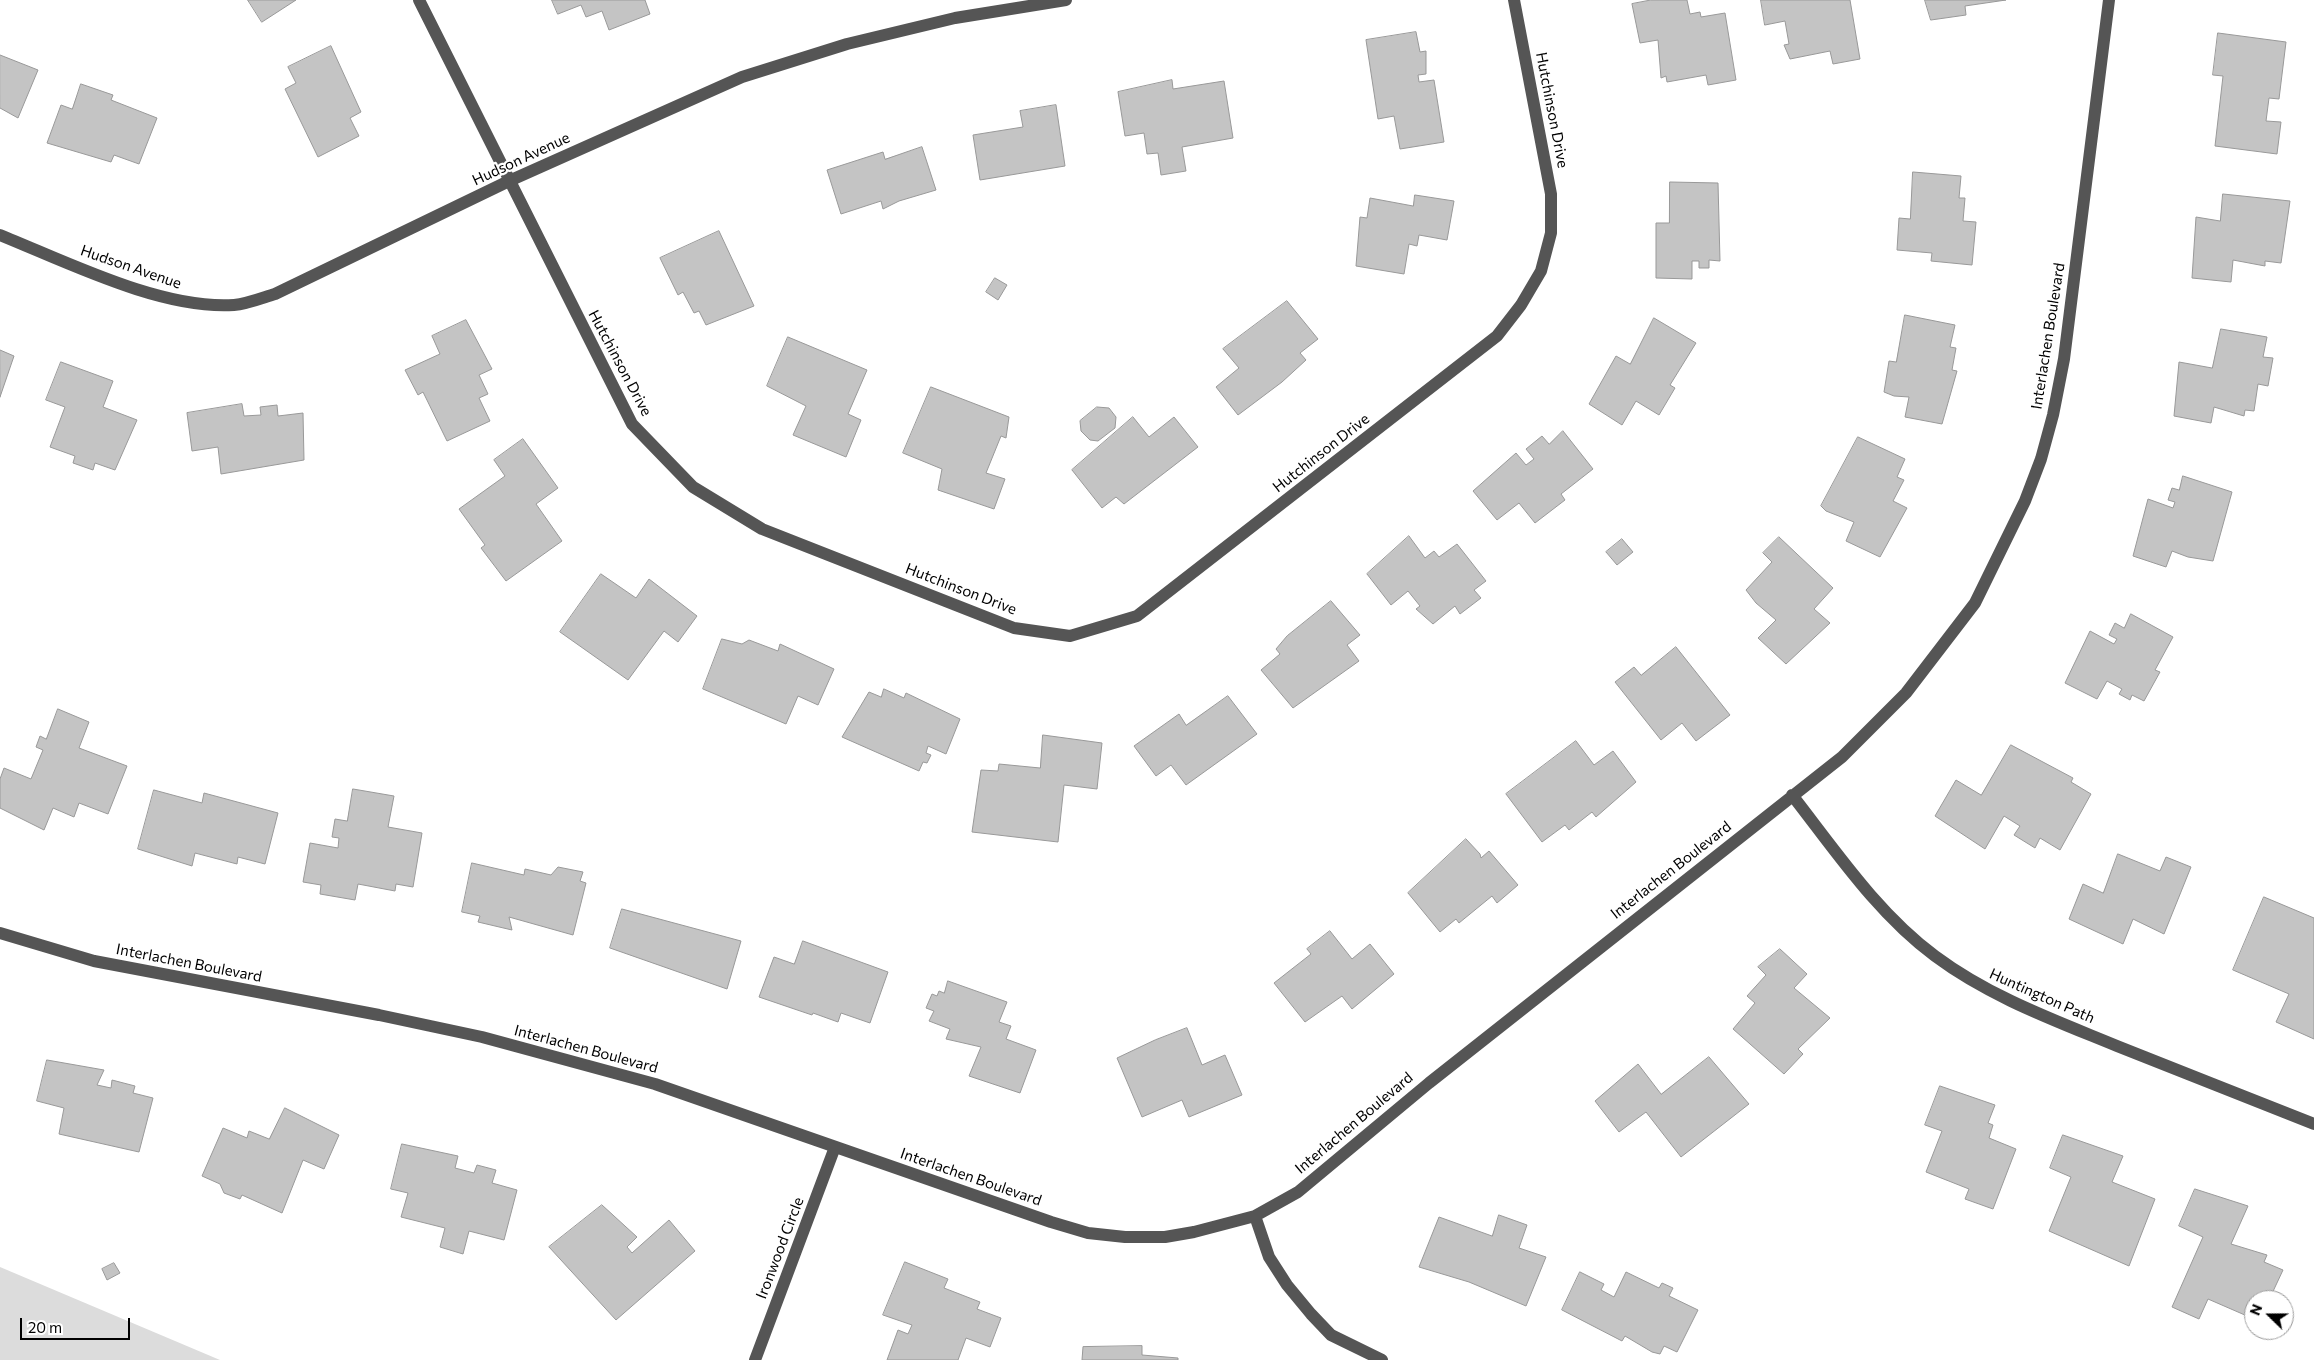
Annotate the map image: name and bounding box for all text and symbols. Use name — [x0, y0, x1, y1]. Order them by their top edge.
street label: Hutchinson Drive — [1532, 51, 1572, 169]
street label: Hudson Avenue — [469, 129, 573, 189]
street label: Hudson Avenue — [78, 241, 184, 293]
street label: Interlachen Boulevard — [2028, 261, 2068, 411]
street label: Hutchinson Drive — [584, 307, 656, 419]
street label: Hutchinson Drive — [1269, 410, 1373, 496]
street label: Hutchinson Drive — [903, 560, 1019, 618]
street label: Interlachen Boulevard — [1607, 817, 1735, 923]
street label: Interlachen Boulevard — [115, 940, 263, 986]
street label: Huntington Path — [1987, 965, 2097, 1027]
street label: Interlachen Boulevard — [512, 1021, 660, 1077]
street label: Interlachen Boulevard — [1291, 1069, 1417, 1177]
street label: Interlachen Boulevard — [898, 1144, 1044, 1210]
street label: Ironwood Circle — [752, 1195, 808, 1301]
north arrow — [2244, 1290, 2294, 1340]
text: N — [2246, 1302, 2265, 1318]
scale bar — [22, 1308, 132, 1340]
text: 20 m — [28, 1318, 62, 1336]

